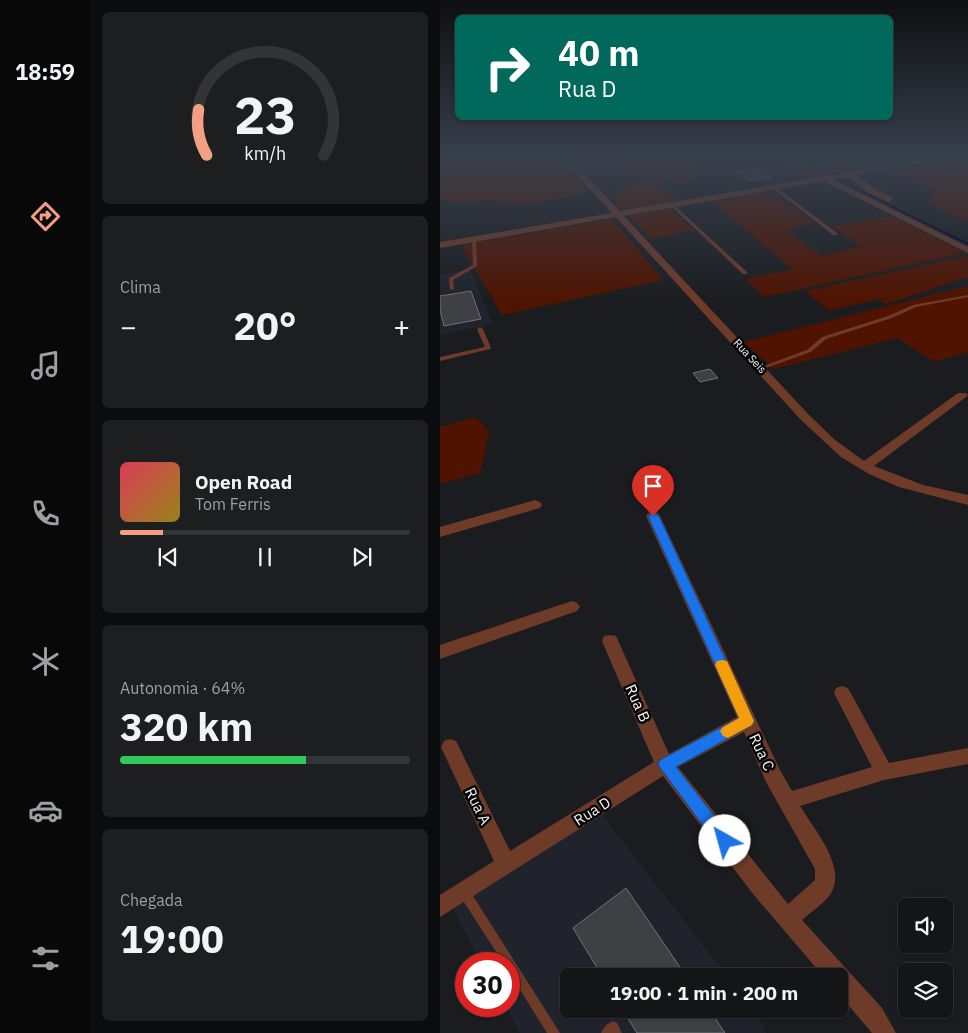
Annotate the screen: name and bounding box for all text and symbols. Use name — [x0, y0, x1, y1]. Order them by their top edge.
text: 40 m — [558, 30, 640, 76]
icon: right — [475, 35, 540, 100]
text: 18:59 — [15, 57, 75, 86]
text: Rua D — [558, 74, 616, 103]
text: 23 — [234, 81, 296, 148]
text: km/h — [244, 142, 286, 165]
icon: directions — [28, 199, 63, 234]
text: Clima — [120, 277, 161, 297]
text: 20° — [233, 301, 297, 350]
text: − — [120, 308, 137, 345]
text: + — [393, 308, 410, 345]
street label: Rua Seis — [730, 336, 770, 376]
icon: music — [28, 348, 63, 383]
pin — [632, 465, 674, 516]
text: Open Road — [195, 470, 292, 494]
icon: arrive — [639, 472, 667, 500]
text: Tom Ferris — [195, 494, 271, 514]
icon: phone — [28, 496, 63, 531]
icon: previous — [154, 543, 182, 571]
icon: pause — [251, 543, 279, 571]
icon: next — [348, 543, 376, 571]
icon: climate — [28, 644, 63, 679]
text: Autonomia · 64% — [120, 678, 245, 698]
street label: Rua B — [621, 681, 655, 725]
text: 320 km — [120, 702, 253, 751]
street label: Rua C — [745, 730, 779, 774]
street label: Rua A — [461, 784, 495, 828]
street label: Rua D — [570, 792, 614, 830]
icon: car — [28, 793, 63, 828]
position arrow — [698, 814, 750, 866]
text: Chegada — [120, 890, 183, 910]
map controls — [898, 898, 953, 1018]
button: sound — [898, 898, 953, 953]
text: 19:00 — [120, 914, 224, 963]
icon: filters — [28, 941, 63, 976]
speed limit sign: 30 — [455, 952, 520, 1017]
button: layers — [898, 963, 953, 1018]
text: 19:00 · 1 min · 200 m — [610, 981, 798, 1005]

